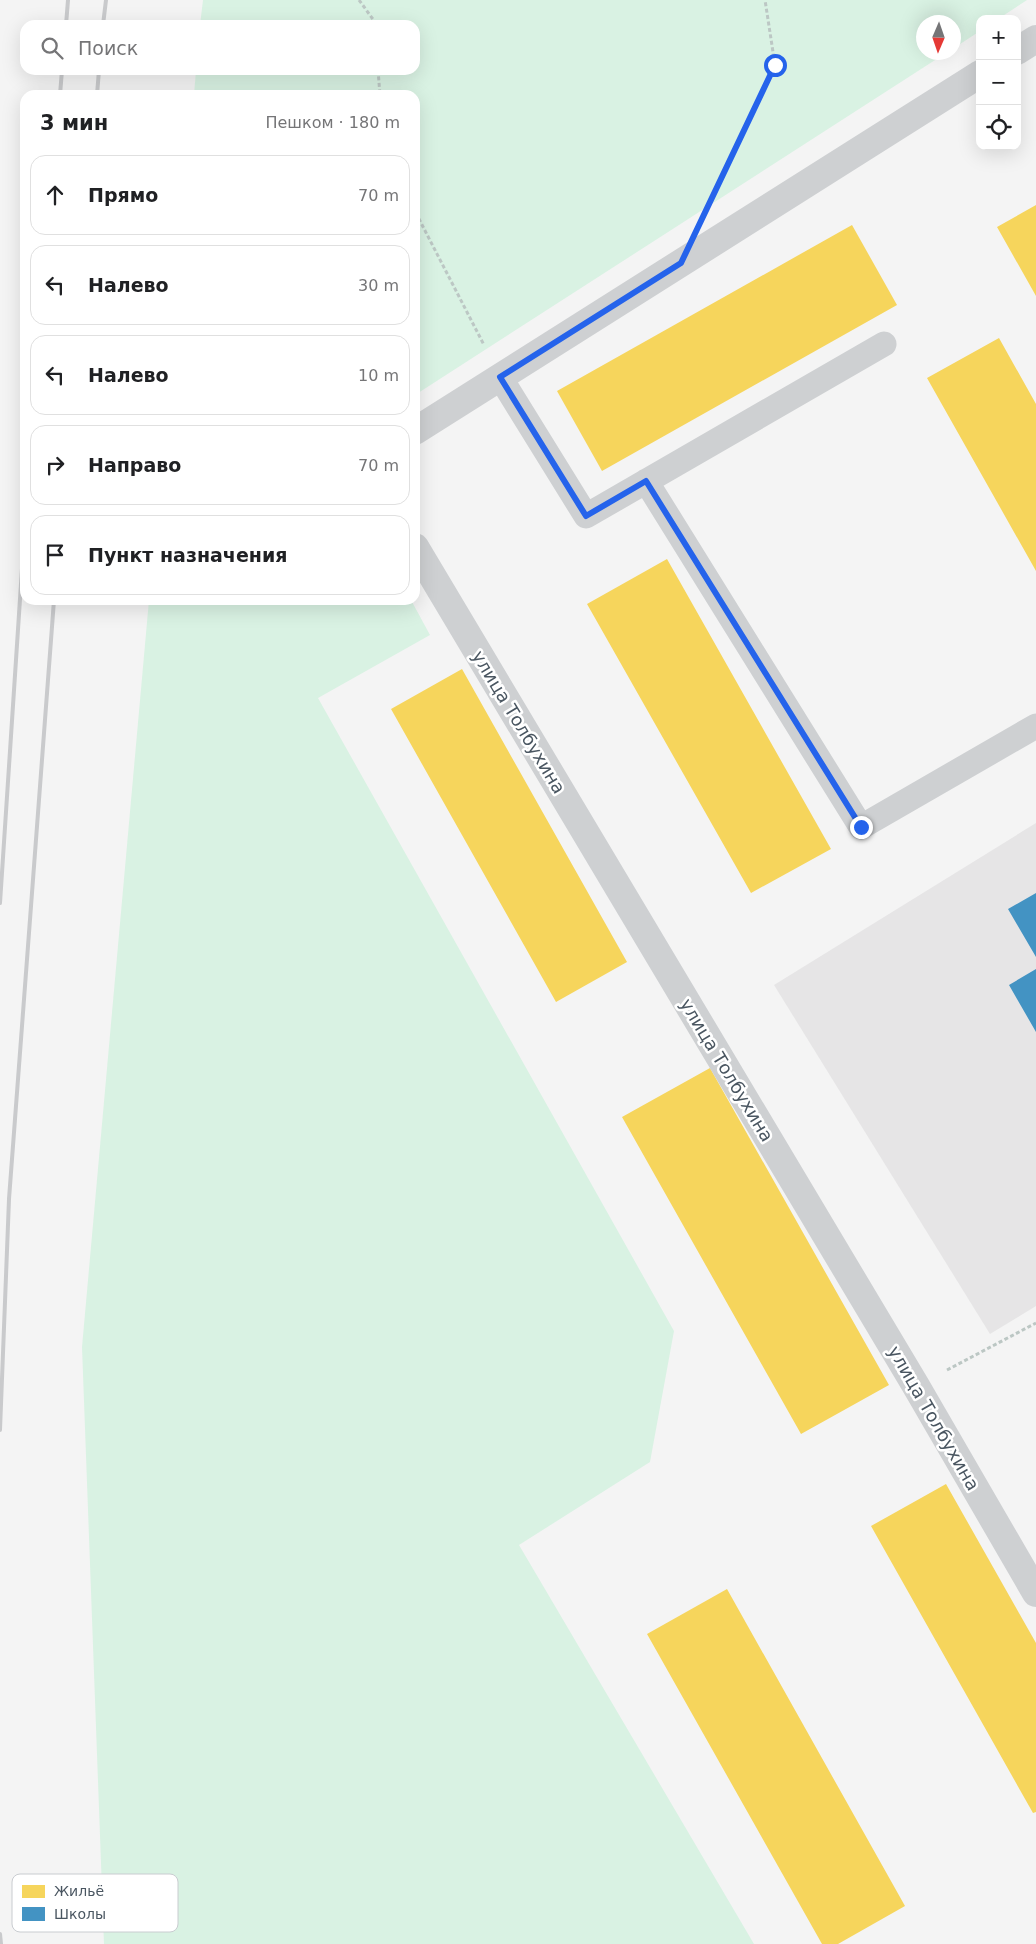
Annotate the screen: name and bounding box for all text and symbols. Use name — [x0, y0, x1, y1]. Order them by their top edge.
north arrow — [916, 15, 961, 60]
map controls — [976, 15, 1021, 150]
button: + — [976, 15, 1021, 60]
search box — [20, 20, 420, 75]
icon: search — [38, 34, 66, 62]
text: Поиск — [78, 37, 138, 59]
route start — [764, 54, 787, 77]
button: − — [976, 60, 1021, 105]
button: locate — [976, 105, 1021, 150]
text: 3 мин — [40, 111, 108, 135]
text: Пешком · 180 m — [265, 113, 400, 132]
icon: ahead — [41, 181, 69, 209]
text: Прямо — [88, 184, 158, 206]
text: 70 m — [358, 186, 399, 205]
icon: left — [41, 271, 69, 299]
text: Налево — [88, 274, 169, 296]
text: 30 m — [358, 276, 399, 295]
icon: left — [41, 361, 69, 389]
text: Налево — [88, 364, 169, 386]
text: 10 m — [358, 366, 399, 385]
icon: right — [41, 451, 69, 479]
text: Направо — [88, 454, 181, 476]
text: 70 m — [358, 456, 399, 475]
icon: arrive — [41, 541, 69, 569]
text: Пункт назначения — [88, 544, 287, 566]
street label: улица Толбухина — [468, 647, 570, 797]
route end — [850, 816, 873, 839]
street label: улица Толбухина — [676, 995, 778, 1145]
street label: улица Толбухина — [884, 1342, 984, 1494]
legend — [12, 1874, 178, 1932]
text: Жильё — [54, 1883, 104, 1899]
text: Школы — [54, 1906, 106, 1922]

